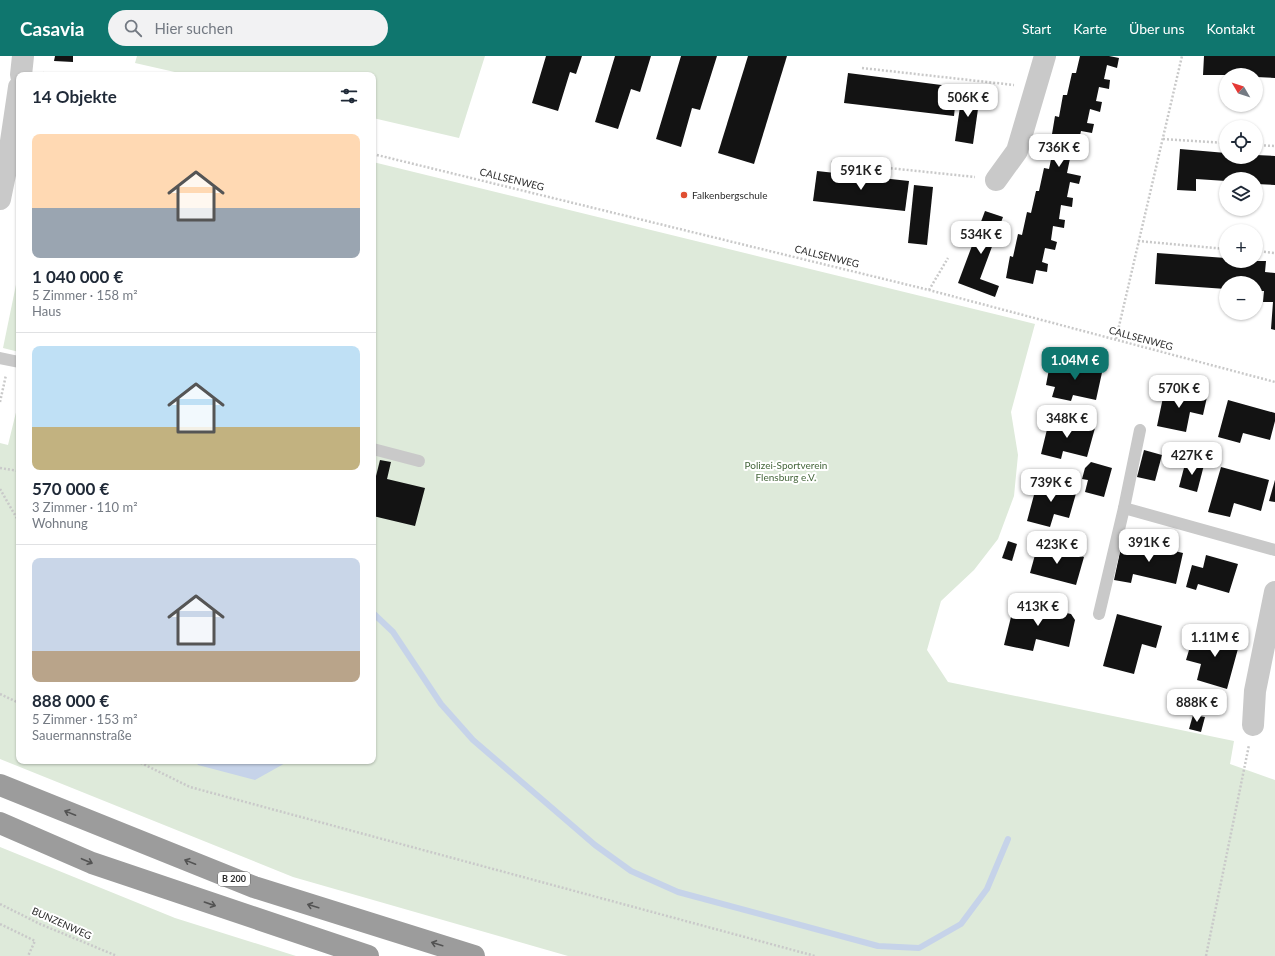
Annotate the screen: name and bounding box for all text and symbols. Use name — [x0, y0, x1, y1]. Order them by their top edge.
search box — [108, 10, 388, 46]
text: Casavia — [20, 17, 84, 40]
icon: search — [122, 17, 144, 39]
text: Hier suchen — [154, 19, 233, 37]
text: Start — [1022, 20, 1051, 37]
text: Karte — [1073, 20, 1107, 37]
text: Über uns — [1129, 20, 1184, 37]
text: Kontakt — [1206, 20, 1255, 37]
north arrow — [1219, 68, 1263, 112]
map controls — [1219, 68, 1263, 320]
pin: 506K € — [935, 84, 1001, 118]
icon: filters — [338, 85, 360, 107]
text: 14 Objekte — [32, 86, 117, 107]
text: 506K € — [947, 89, 989, 105]
button: locate — [1219, 120, 1263, 164]
pin: 736K € — [1026, 134, 1092, 168]
text: 736K € — [1038, 139, 1080, 155]
pin: 591K € — [828, 157, 894, 191]
icon: home — [160, 160, 232, 232]
text: 591K € — [840, 162, 882, 178]
street label: CALLSENWEG — [479, 165, 545, 193]
button: layers — [1219, 172, 1263, 216]
place label: Falkenbergschule — [692, 189, 767, 201]
marker: Falkenbergschule — [679, 190, 689, 200]
pin: 534K € — [948, 221, 1014, 255]
button: + — [1219, 224, 1263, 268]
text: 534K € — [960, 226, 1002, 242]
street label: CALLSENWEG — [794, 242, 860, 270]
text: 1 040 000 € — [32, 266, 123, 287]
button: − — [1219, 276, 1263, 320]
text: 5 Zimmer · 158 m² — [32, 287, 138, 303]
text: Haus — [32, 303, 61, 319]
street label: CALLSENWEG — [1108, 324, 1174, 352]
pin: 1.04M € — [1038, 347, 1112, 381]
text: 1.04M € — [1051, 352, 1099, 368]
icon: home — [160, 372, 232, 444]
pin: 570K € — [1146, 375, 1212, 409]
text: 570K € — [1158, 380, 1200, 396]
pin: 348K € — [1034, 405, 1100, 439]
text: 348K € — [1046, 410, 1088, 426]
pin: 427K € — [1159, 442, 1225, 476]
text: 427K € — [1171, 447, 1213, 463]
park label: Polizei-Sportverein Flensburg e.V. — [745, 459, 827, 483]
pin: 739K € — [1018, 469, 1084, 503]
text: 739K € — [1030, 474, 1072, 490]
text: 570 000 € — [32, 478, 109, 499]
text: 3 Zimmer · 110 m² — [32, 499, 138, 515]
text: Wohnung — [32, 515, 88, 531]
pin: 391K € — [1116, 529, 1182, 563]
pin: 423K € — [1024, 531, 1090, 565]
text: 391K € — [1128, 534, 1170, 550]
text: 423K € — [1036, 536, 1078, 552]
icon: home — [160, 584, 232, 656]
pin: 413K € — [1005, 593, 1071, 627]
text: 413K € — [1017, 598, 1059, 614]
pin: 1.11M € — [1178, 624, 1252, 658]
text: 1.11M € — [1191, 629, 1239, 645]
pin: 888K € — [1164, 689, 1230, 723]
text: 888 000 € — [32, 690, 109, 711]
text: 888K € — [1176, 694, 1218, 710]
text: 5 Zimmer · 153 m² — [32, 711, 138, 727]
text: Sauermannstraße — [32, 727, 132, 743]
one-way arrow — [64, 809, 76, 816]
one-way arrow — [185, 857, 197, 865]
one-way arrow — [81, 858, 93, 865]
road number: B 200 — [218, 872, 250, 886]
one-way arrow — [203, 900, 215, 908]
one-way arrow — [306, 902, 319, 909]
street label: BUNZENWEG — [30, 904, 94, 942]
one-way arrow — [430, 940, 443, 947]

